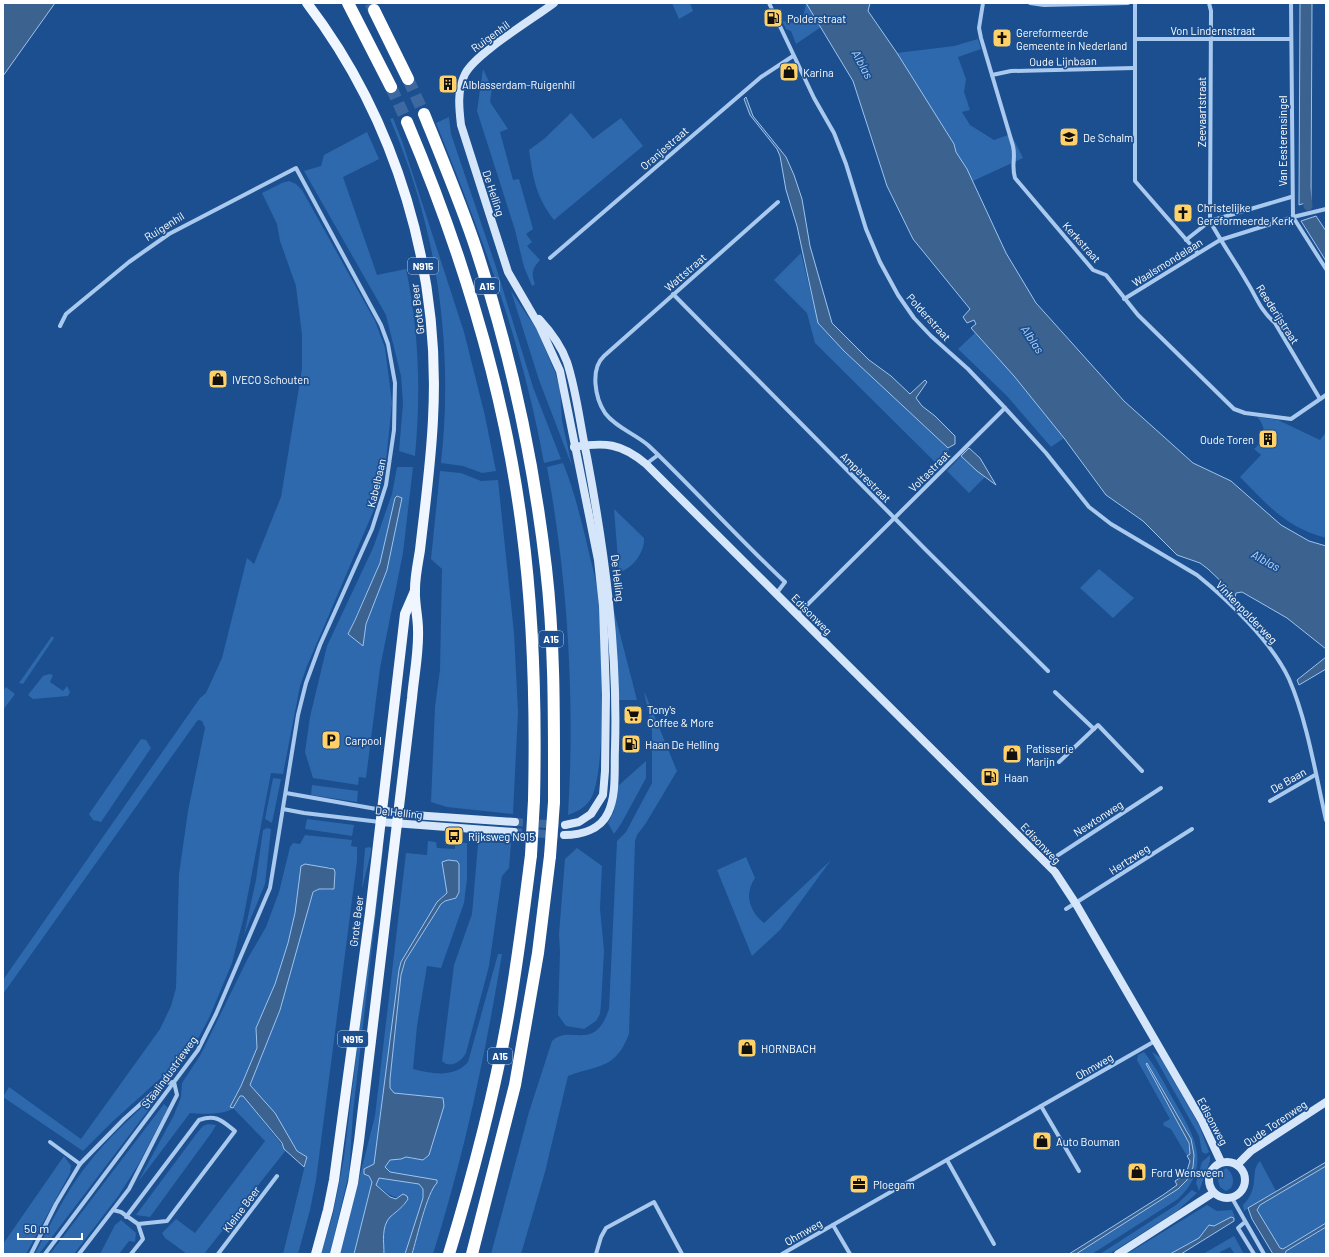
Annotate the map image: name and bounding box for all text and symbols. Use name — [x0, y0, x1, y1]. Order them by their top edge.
fuel station icon: Polderstraat — [762, 7, 784, 29]
place label: Polderstraat — [787, 12, 846, 25]
street label: Ruigenhil — [468, 18, 512, 54]
street label: Von Lindernstraat — [1170, 24, 1256, 37]
place label: Gereformeerde Gemeente in Nederland — [1016, 26, 1127, 52]
church icon: Gereformeerde Gemeente in Nederland — [991, 27, 1013, 49]
water label: Alblas — [850, 47, 877, 81]
street label: Oude Lijnbaan — [1029, 54, 1097, 68]
shop icon: Karina — [778, 61, 800, 83]
place label: Karina — [803, 66, 834, 79]
building icon: Alblasserdam-Ruigenhil — [437, 73, 459, 95]
street label: Zeevaartstraat — [1195, 77, 1208, 147]
place label: Alblasserdam-Ruigenhil — [462, 78, 575, 91]
street label: Van Eesterensingel — [1276, 95, 1289, 187]
street label: Oranjestraat — [637, 124, 691, 172]
school or university icon: De Schalm — [1058, 126, 1080, 148]
place label: De Schalm — [1083, 131, 1133, 144]
street label: De Helling — [480, 168, 508, 218]
place label: Christelijke Gereformeerde Kerk — [1197, 201, 1294, 227]
church icon: Christelijke Gereformeerde Kerk — [1172, 202, 1194, 224]
street label: Ruigenhil — [142, 209, 186, 243]
street label: Kerkstraat — [1060, 219, 1104, 265]
street label: Waalsmondelaan — [1129, 235, 1205, 289]
street label: Wattstraat — [661, 250, 709, 294]
road number: N915 — [408, 258, 438, 274]
road number: A15 — [475, 278, 499, 294]
street label: Reederijstraat — [1254, 282, 1302, 346]
street label: Grote Beer — [407, 283, 427, 335]
street label: Polderstraat — [904, 291, 954, 343]
water label: Alblas — [1019, 322, 1048, 356]
shop icon: IVECO Schouten — [207, 368, 229, 390]
place label: IVECO Schouten — [232, 373, 309, 386]
building icon: Oude Toren — [1257, 428, 1279, 450]
place label: Oude Toren — [1200, 433, 1254, 446]
street label: Voltastraat — [906, 448, 952, 494]
street label: Ampèrestraat — [838, 449, 894, 505]
street label: Kabelbaan — [364, 457, 388, 509]
water label: Alblas — [1249, 546, 1283, 574]
street label: De Helling — [609, 554, 627, 603]
street label: Vinkenpolderweg — [1214, 578, 1280, 646]
street label: Edisonweg — [789, 591, 835, 637]
road number: A15 — [539, 631, 563, 647]
place label: Tony's Coffee & More — [647, 703, 714, 729]
supermarket icon: Tony's Coffee & More — [622, 704, 644, 726]
parking icon: Carpool — [320, 729, 342, 751]
fuel station icon: Haan De Helling — [620, 733, 642, 755]
place label: Carpool — [345, 734, 382, 747]
place label: Haan De Helling — [645, 738, 719, 751]
place label: Patisserie Marijn — [1026, 742, 1074, 768]
shop icon: Patisserie Marijn — [1001, 743, 1023, 765]
street label: De Baan — [1268, 765, 1308, 795]
fuel station icon: Haan — [979, 766, 1001, 788]
place label: Haan — [1004, 771, 1028, 784]
street label: Newtonweg — [1071, 797, 1125, 839]
street label: De Helling — [375, 803, 423, 821]
street label: Edisonweg — [1018, 820, 1064, 866]
bus stop icon: Rijksweg N915 — [443, 825, 465, 847]
place label: Rijksweg N915 — [468, 830, 535, 843]
street label: Hertzweg — [1106, 841, 1152, 877]
street label: Grote Beer — [346, 895, 366, 947]
road number: N915 — [338, 1031, 368, 1047]
street label: Staalindustrieweg — [138, 1033, 200, 1111]
shop icon: HORNBACH — [736, 1037, 758, 1059]
place label: HORNBACH — [761, 1042, 816, 1055]
road number: A15 — [488, 1048, 512, 1064]
street label: Ohmweg — [1073, 1050, 1115, 1082]
street label: Edisonweg — [1195, 1095, 1231, 1147]
street label: Oude Torenweg — [1241, 1097, 1309, 1149]
shop icon: Auto Bouman — [1031, 1130, 1053, 1152]
place label: Auto Bouman — [1056, 1135, 1120, 1148]
shop icon: Ford Wensveen — [1126, 1161, 1148, 1183]
place label: Ford Wensveen — [1151, 1166, 1224, 1179]
office icon: Ploegam — [848, 1173, 870, 1195]
place label: Ploegam — [873, 1178, 915, 1191]
street label: Kleine Beer — [219, 1183, 263, 1235]
scale bar — [18, 1215, 82, 1241]
street label: Ohmweg — [782, 1216, 824, 1248]
text: 50 m — [24, 1221, 49, 1235]

